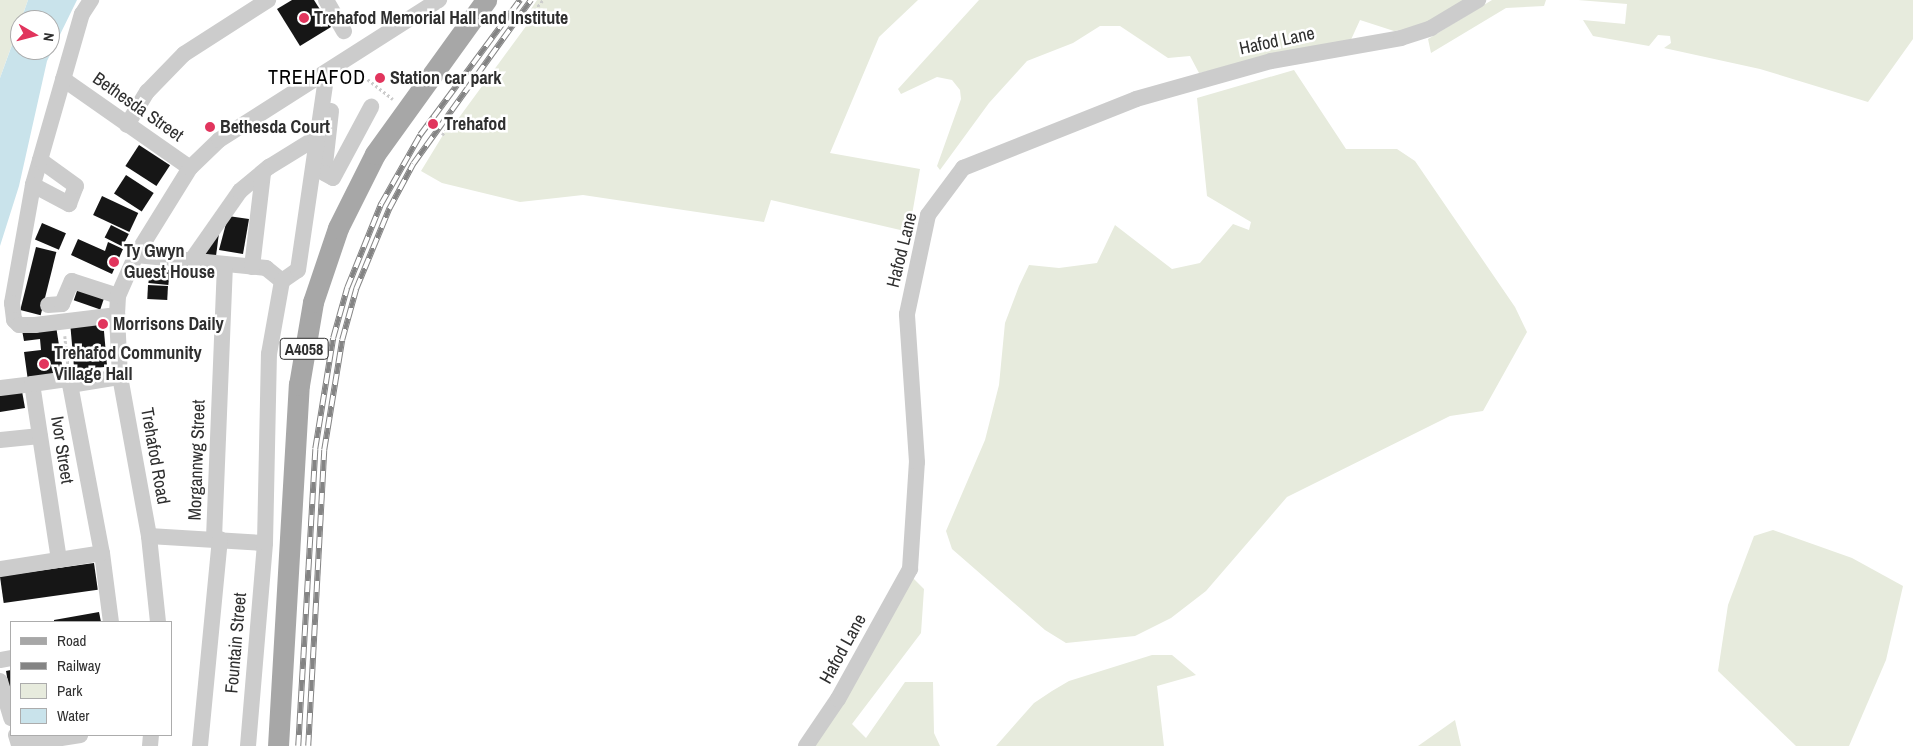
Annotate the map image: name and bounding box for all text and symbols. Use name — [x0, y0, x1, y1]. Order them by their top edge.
place label: Trehafod Memorial Hall and Institute — [314, 7, 568, 29]
north arrow — [10, 10, 60, 60]
marker: Trehafod Memorial Hall and Institute — [298, 12, 310, 24]
street label: Hafod Lane — [1237, 23, 1317, 59]
text: N — [39, 32, 58, 42]
district label: TREHAFOD — [267, 64, 367, 88]
place label: Station car park — [390, 67, 502, 89]
street label: Bethesda Street — [88, 68, 188, 146]
marker: Station car park — [374, 72, 386, 84]
place label: Trehafod — [444, 113, 506, 135]
place label: Bethesda Court — [220, 116, 330, 138]
marker: Trehafod — [426, 117, 440, 131]
marker: Bethesda Court — [204, 121, 216, 133]
street label: Hafod Lane — [882, 210, 922, 290]
place label: Ty Gwyn Guest House — [124, 241, 215, 284]
marker: Ty Gwyn Guest House — [108, 256, 120, 268]
place label: Morrisons Daily — [113, 313, 224, 335]
marker: Morrisons Daily — [97, 318, 109, 330]
road number: A4058 — [279, 336, 329, 362]
place label: Trehafod Community Village Hall — [54, 343, 202, 386]
marker: Trehafod Community Village Hall — [38, 358, 50, 370]
street label: Morgannwg Street — [184, 399, 210, 521]
street label: Trehafod Road — [136, 406, 174, 506]
street label: Ivor Street — [46, 415, 78, 485]
street label: Fountain Street — [221, 592, 251, 694]
street label: Hafod Lane — [815, 610, 871, 688]
legend — [10, 621, 172, 736]
text: Road — [57, 630, 86, 651]
text: Railway — [57, 655, 101, 676]
text: Park — [57, 680, 82, 701]
text: Water — [57, 705, 89, 726]

